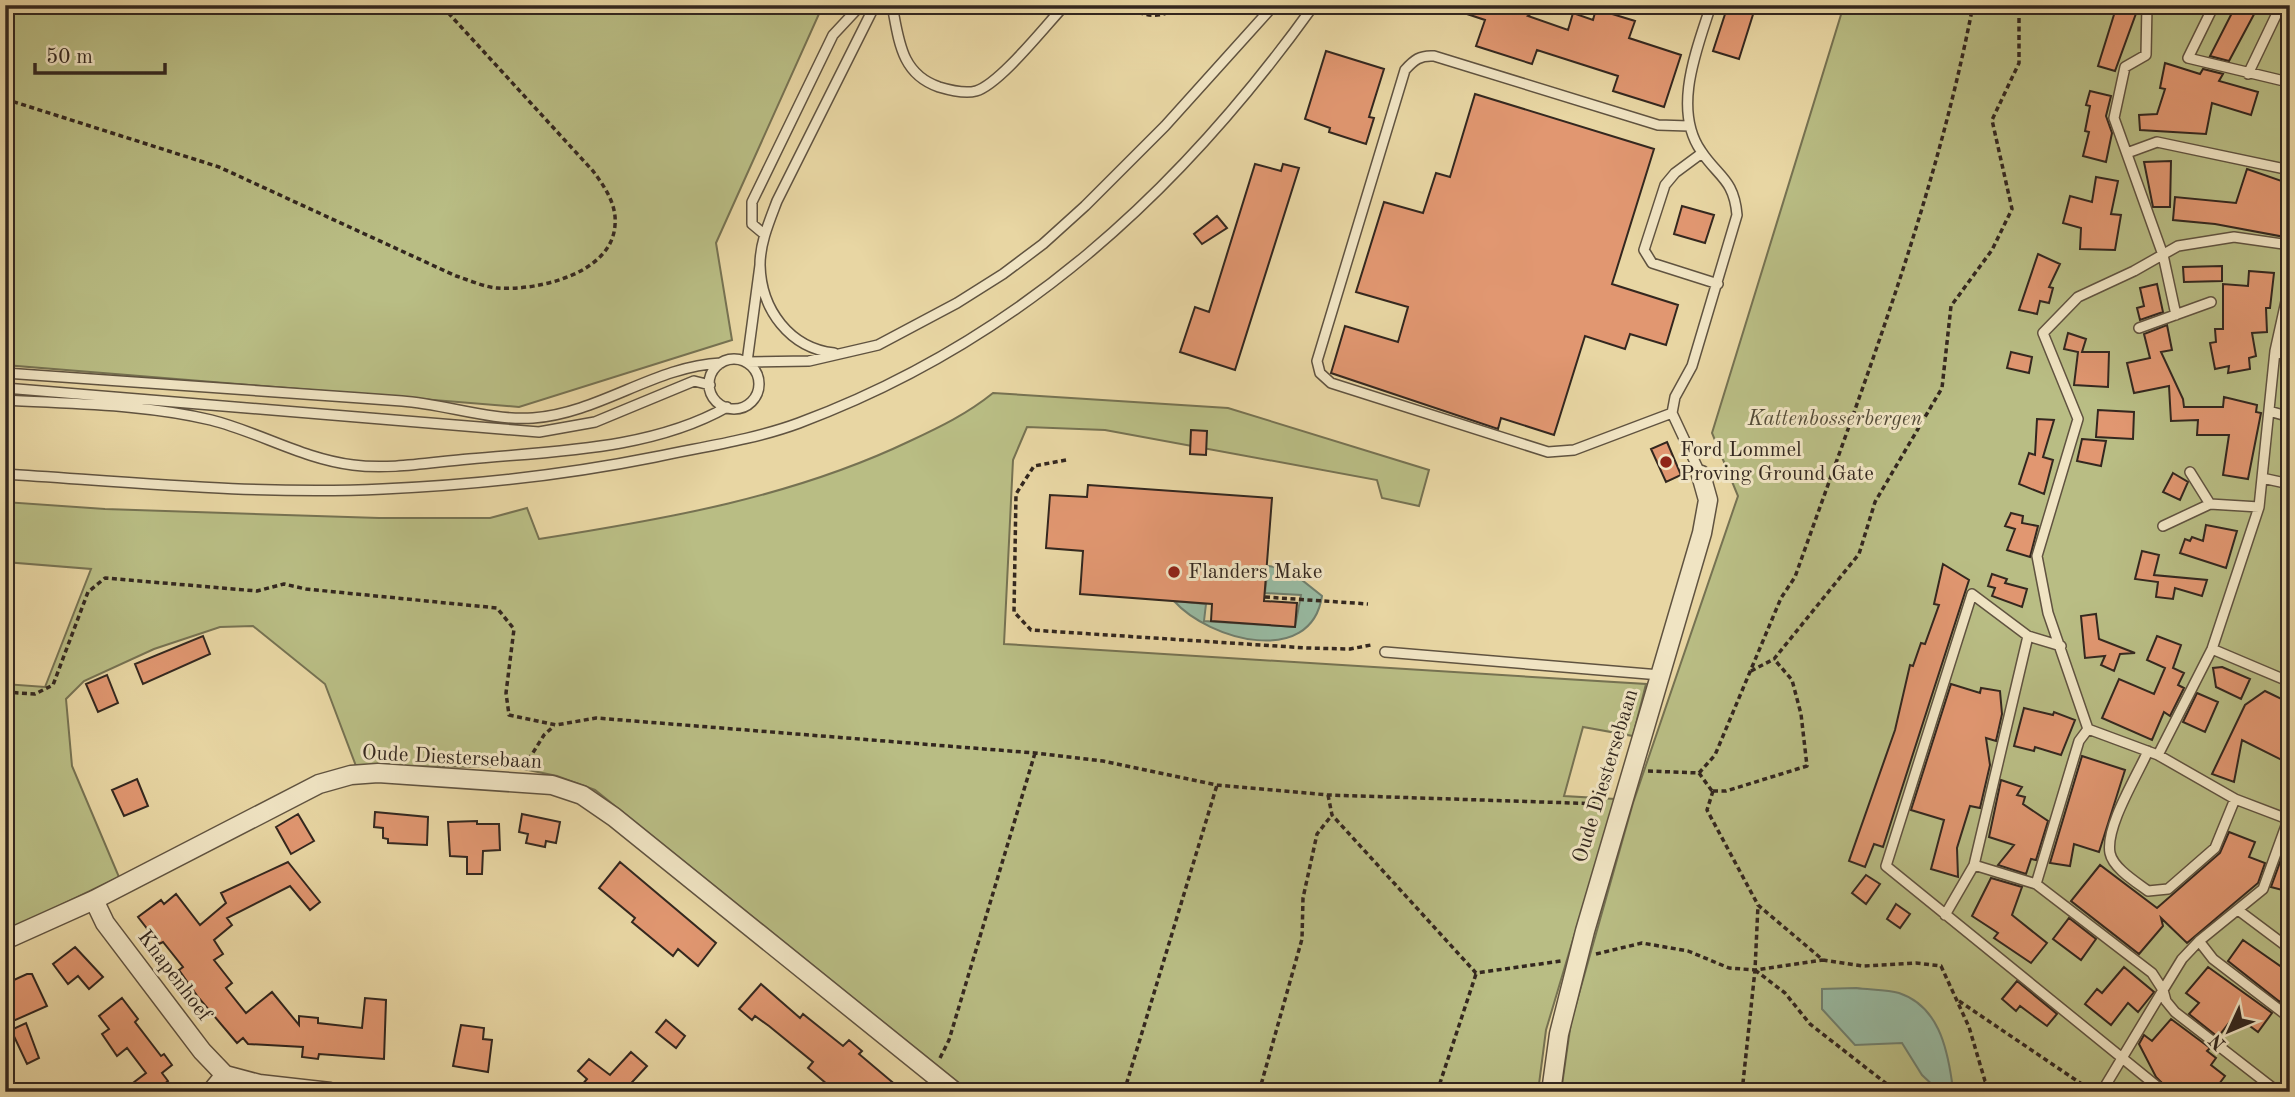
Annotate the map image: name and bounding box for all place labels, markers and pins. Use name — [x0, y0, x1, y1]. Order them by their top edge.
place label: Ford Lommel Proving Ground Gate — [1680, 440, 1874, 485]
marker: Ford Lommel Proving Ground Gate — [1658, 454, 1674, 470]
place label: Flanders Make — [1188, 562, 1322, 583]
marker: Flanders Make — [1166, 564, 1182, 580]

